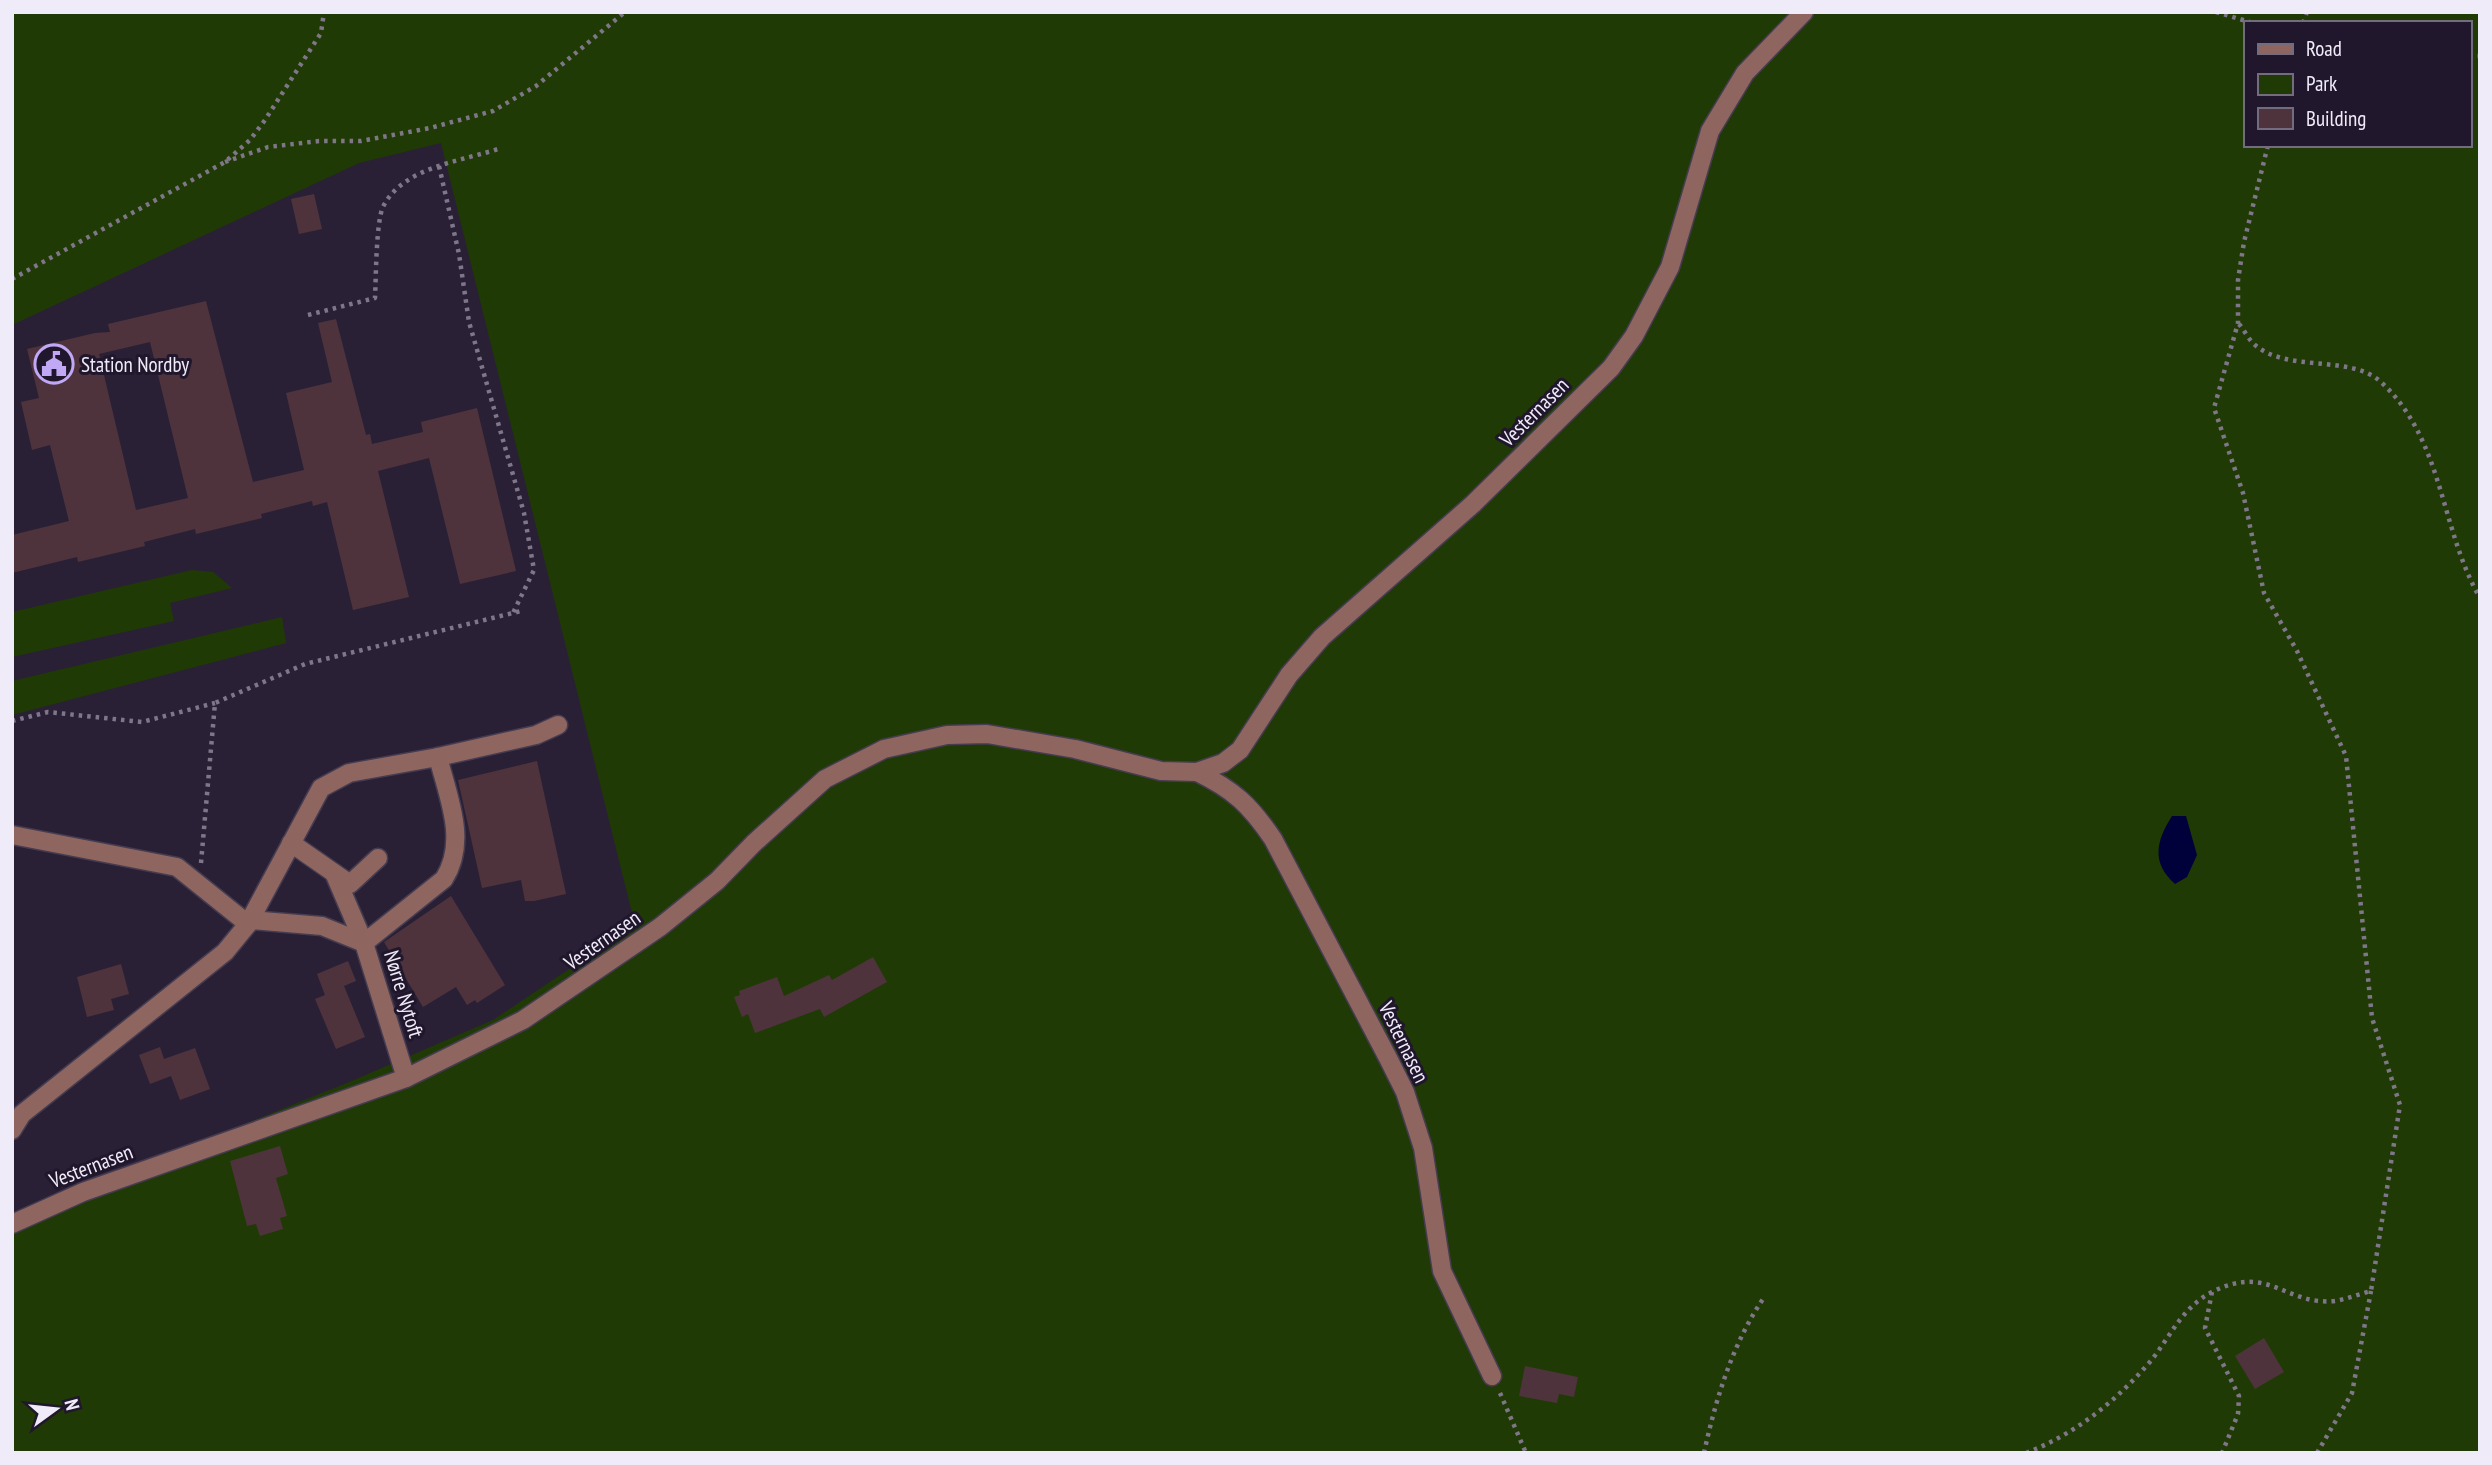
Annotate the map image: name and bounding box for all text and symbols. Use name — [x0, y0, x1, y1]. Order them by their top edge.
legend — [2244, 21, 2471, 147]
text: Road — [2306, 35, 2342, 62]
text: Park — [2306, 70, 2337, 97]
text: Building — [2306, 105, 2366, 132]
public building icon: Station Nordby — [33, 343, 75, 385]
place label: Station Nordby — [81, 351, 189, 378]
street label: Vesternasen — [1493, 372, 1574, 453]
street label: Vesternasen — [558, 904, 645, 977]
street label: Nørre Nytoft — [378, 947, 430, 1041]
street label: Vesternasen — [1372, 996, 1435, 1087]
street label: Vesternasen — [45, 1138, 136, 1195]
north arrow — [21, 1374, 91, 1444]
text: N — [60, 1397, 85, 1413]

